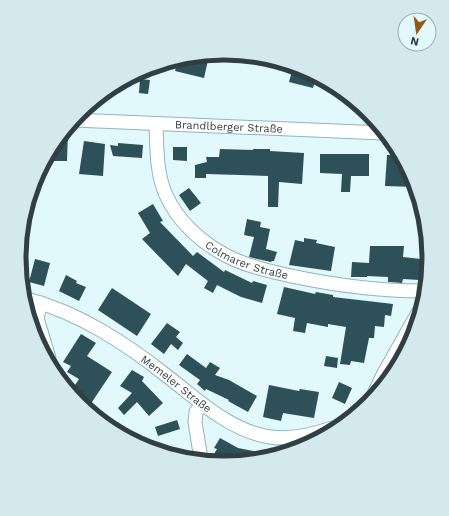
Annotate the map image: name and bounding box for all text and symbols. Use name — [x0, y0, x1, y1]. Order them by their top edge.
north arrow — [397, 12, 437, 52]
text: N — [409, 34, 420, 49]
street label: Brandlberger Straße — [175, 118, 283, 136]
street label: Colmarer Straße — [202, 238, 289, 282]
street label: Memeler Straße — [138, 353, 214, 416]

